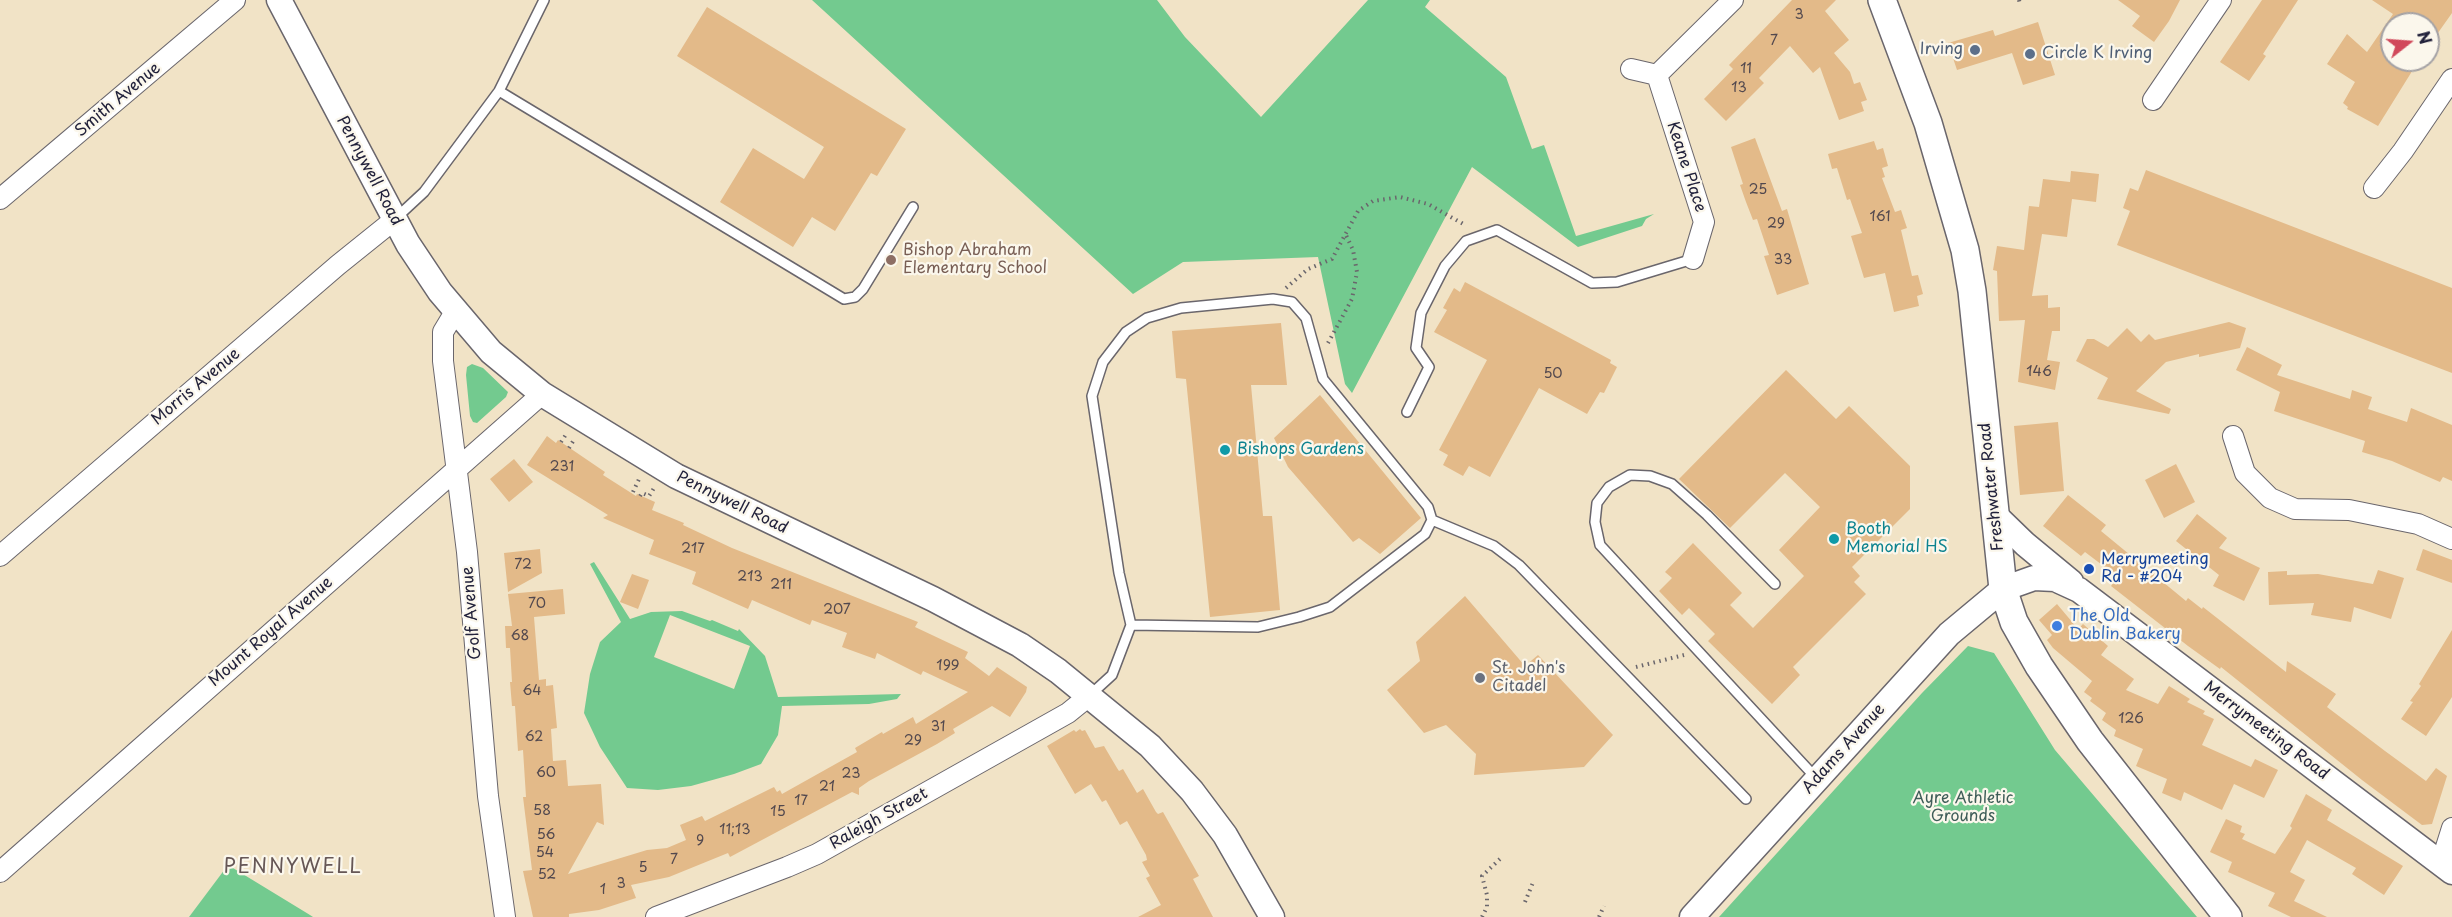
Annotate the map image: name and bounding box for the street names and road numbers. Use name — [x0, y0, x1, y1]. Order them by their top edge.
street label: Smith Avenue — [72, 59, 164, 141]
street label: Pennywell Road — [332, 113, 406, 229]
street label: Keane Place — [1662, 119, 1710, 215]
street label: Morris Avenue — [148, 344, 244, 430]
street label: Freshwater Road — [1976, 422, 2008, 552]
street label: Pennywell Road — [673, 468, 791, 538]
street label: Golf Avenue — [458, 566, 486, 660]
street label: Mount Royal Avenue — [205, 573, 337, 691]
street label: Merrymeeting Road — [2200, 678, 2332, 784]
street label: Adams Avenue — [1799, 700, 1889, 798]
street label: Raleigh Street — [827, 784, 931, 854]

